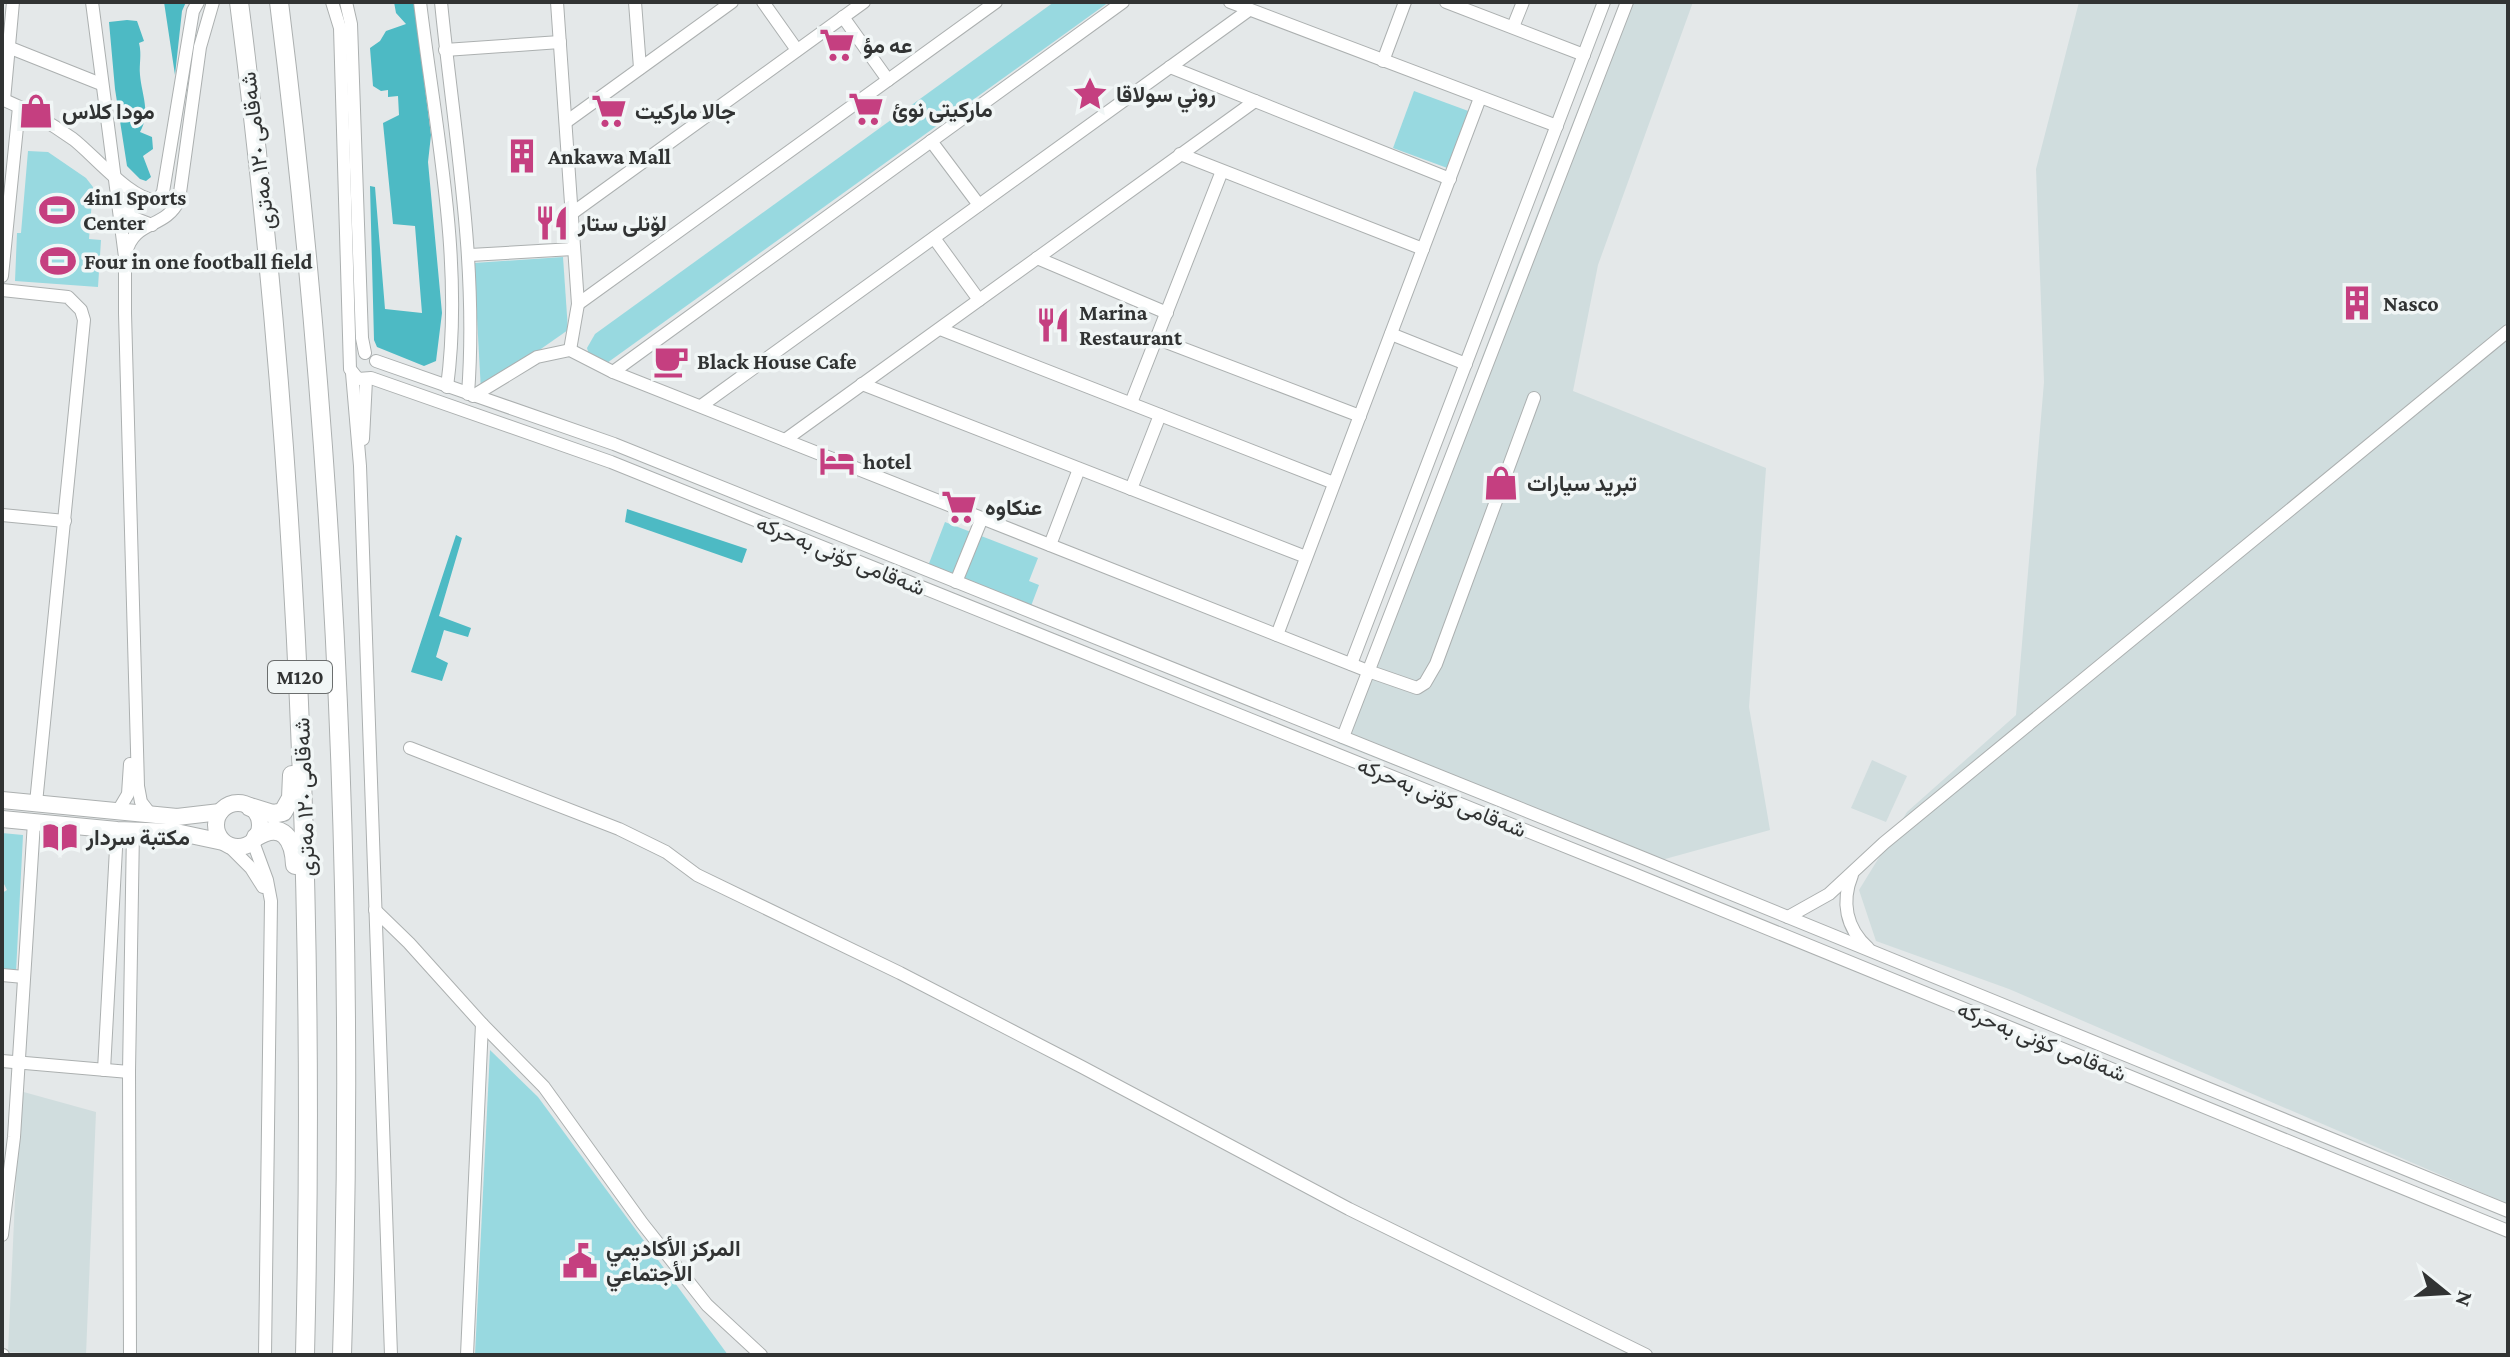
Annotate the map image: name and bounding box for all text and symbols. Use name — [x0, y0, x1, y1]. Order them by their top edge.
supermarket icon: عه مؤ — [818, 26, 856, 64]
place label: عه مؤ — [863, 33, 913, 59]
street label: شەقامی ١٢٠ مەتری — [235, 70, 281, 232]
place icon: روني سولاقا — [1071, 75, 1109, 113]
place label: روني سولاقا — [1116, 82, 1216, 113]
supermarket icon: مارکیتی نوئ — [847, 90, 885, 128]
shop icon: مودا كلاس — [17, 92, 55, 130]
supermarket icon: جالا ماركيت — [590, 92, 628, 130]
place label: مارکیتی نوئ — [892, 97, 993, 123]
place label: مودا كلاس — [62, 99, 155, 125]
place label: جالا ماركيت — [635, 99, 736, 125]
building icon: Ankawa Mall — [503, 137, 541, 175]
place label: Ankawa Mall — [547, 144, 672, 169]
place label: 4in1 Sports Center — [83, 185, 186, 235]
sports icon: 4in1 Sports Center — [38, 191, 76, 229]
restaurant icon: لۆنلی ستار — [533, 204, 571, 242]
place label: لۆنلی ستار — [577, 211, 667, 237]
sports icon: Four in one football field — [39, 242, 77, 280]
place label: Four in one football field — [84, 249, 313, 274]
building icon: Nasco — [2338, 284, 2376, 322]
place label: Nasco — [2383, 291, 2439, 316]
place label: Marina Restaurant — [1079, 300, 1183, 350]
restaurant icon: Marina Restaurant — [1034, 306, 1072, 344]
cafe icon: Black House Cafe — [652, 342, 690, 380]
place label: Black House Cafe — [697, 349, 857, 374]
hotel icon: hotel — [818, 442, 856, 480]
place label: hotel — [863, 449, 912, 474]
shop icon: تبريد سيارات — [1482, 464, 1520, 502]
place label: تبريد سيارات — [1527, 471, 1637, 497]
supermarket icon: عنكاوه — [940, 488, 978, 526]
place label: عنكاوه — [985, 495, 1042, 521]
street label: شەقامی کۆنی بەحرکە — [752, 510, 929, 602]
road number: M120 — [268, 661, 332, 693]
street label: شەقامی ١٢٠ مەتری — [289, 717, 321, 877]
street label: شەقامی کۆنی بەحرکە — [1353, 752, 1530, 844]
library icon: مكتبة سردار — [41, 818, 79, 856]
place label: مكتبة سردار — [85, 825, 190, 851]
street label: شەقامی کۆنی بەحرکە — [1953, 996, 2130, 1088]
place label: المركز الأكاديمي الأجتماعي — [606, 1235, 741, 1292]
public building icon: المركز الأكاديمي الأجتماعي — [561, 1242, 599, 1280]
north arrow — [2406, 1253, 2486, 1333]
text: N — [2450, 1288, 2479, 1310]

